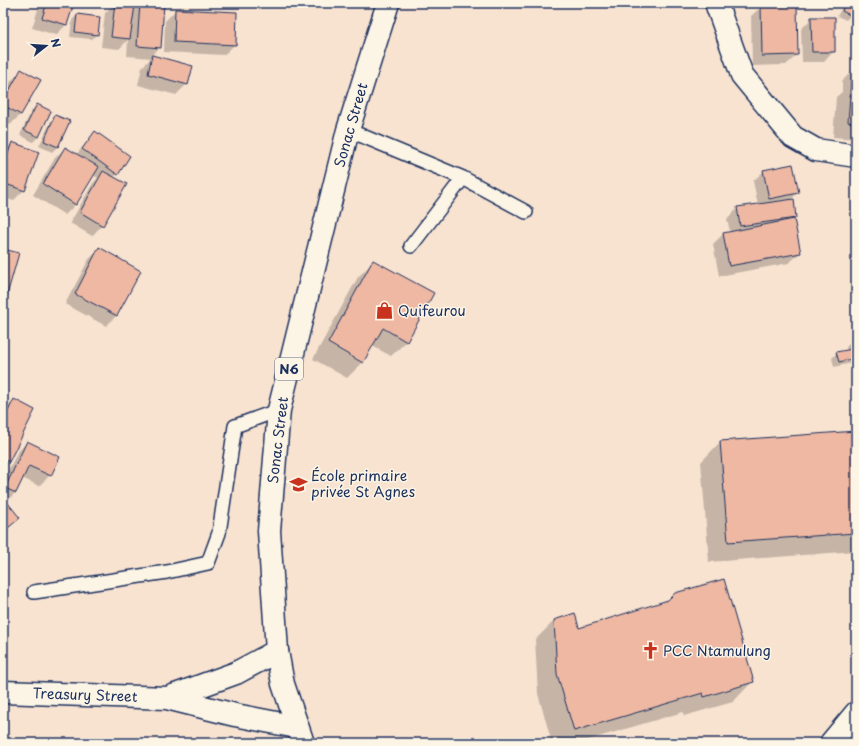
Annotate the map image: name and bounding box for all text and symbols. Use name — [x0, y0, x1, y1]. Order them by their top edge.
north arrow — [26, 26, 66, 66]
text: N — [47, 36, 66, 50]
street label: Sonac Street — [328, 80, 373, 170]
place label: Quifeurou — [398, 300, 466, 321]
shop icon: Quifeurou — [375, 301, 395, 321]
road number: N6 — [275, 358, 303, 380]
street label: Sonac Street — [262, 395, 293, 485]
place label: École primaire privée St Agnes — [311, 465, 415, 502]
school or university icon: École primaire privée St Agnes — [288, 474, 308, 494]
place label: PCC Ntamulung — [663, 640, 771, 661]
church icon: PCC Ntamulung — [640, 641, 660, 661]
street label: Treasury Street — [32, 682, 138, 707]

